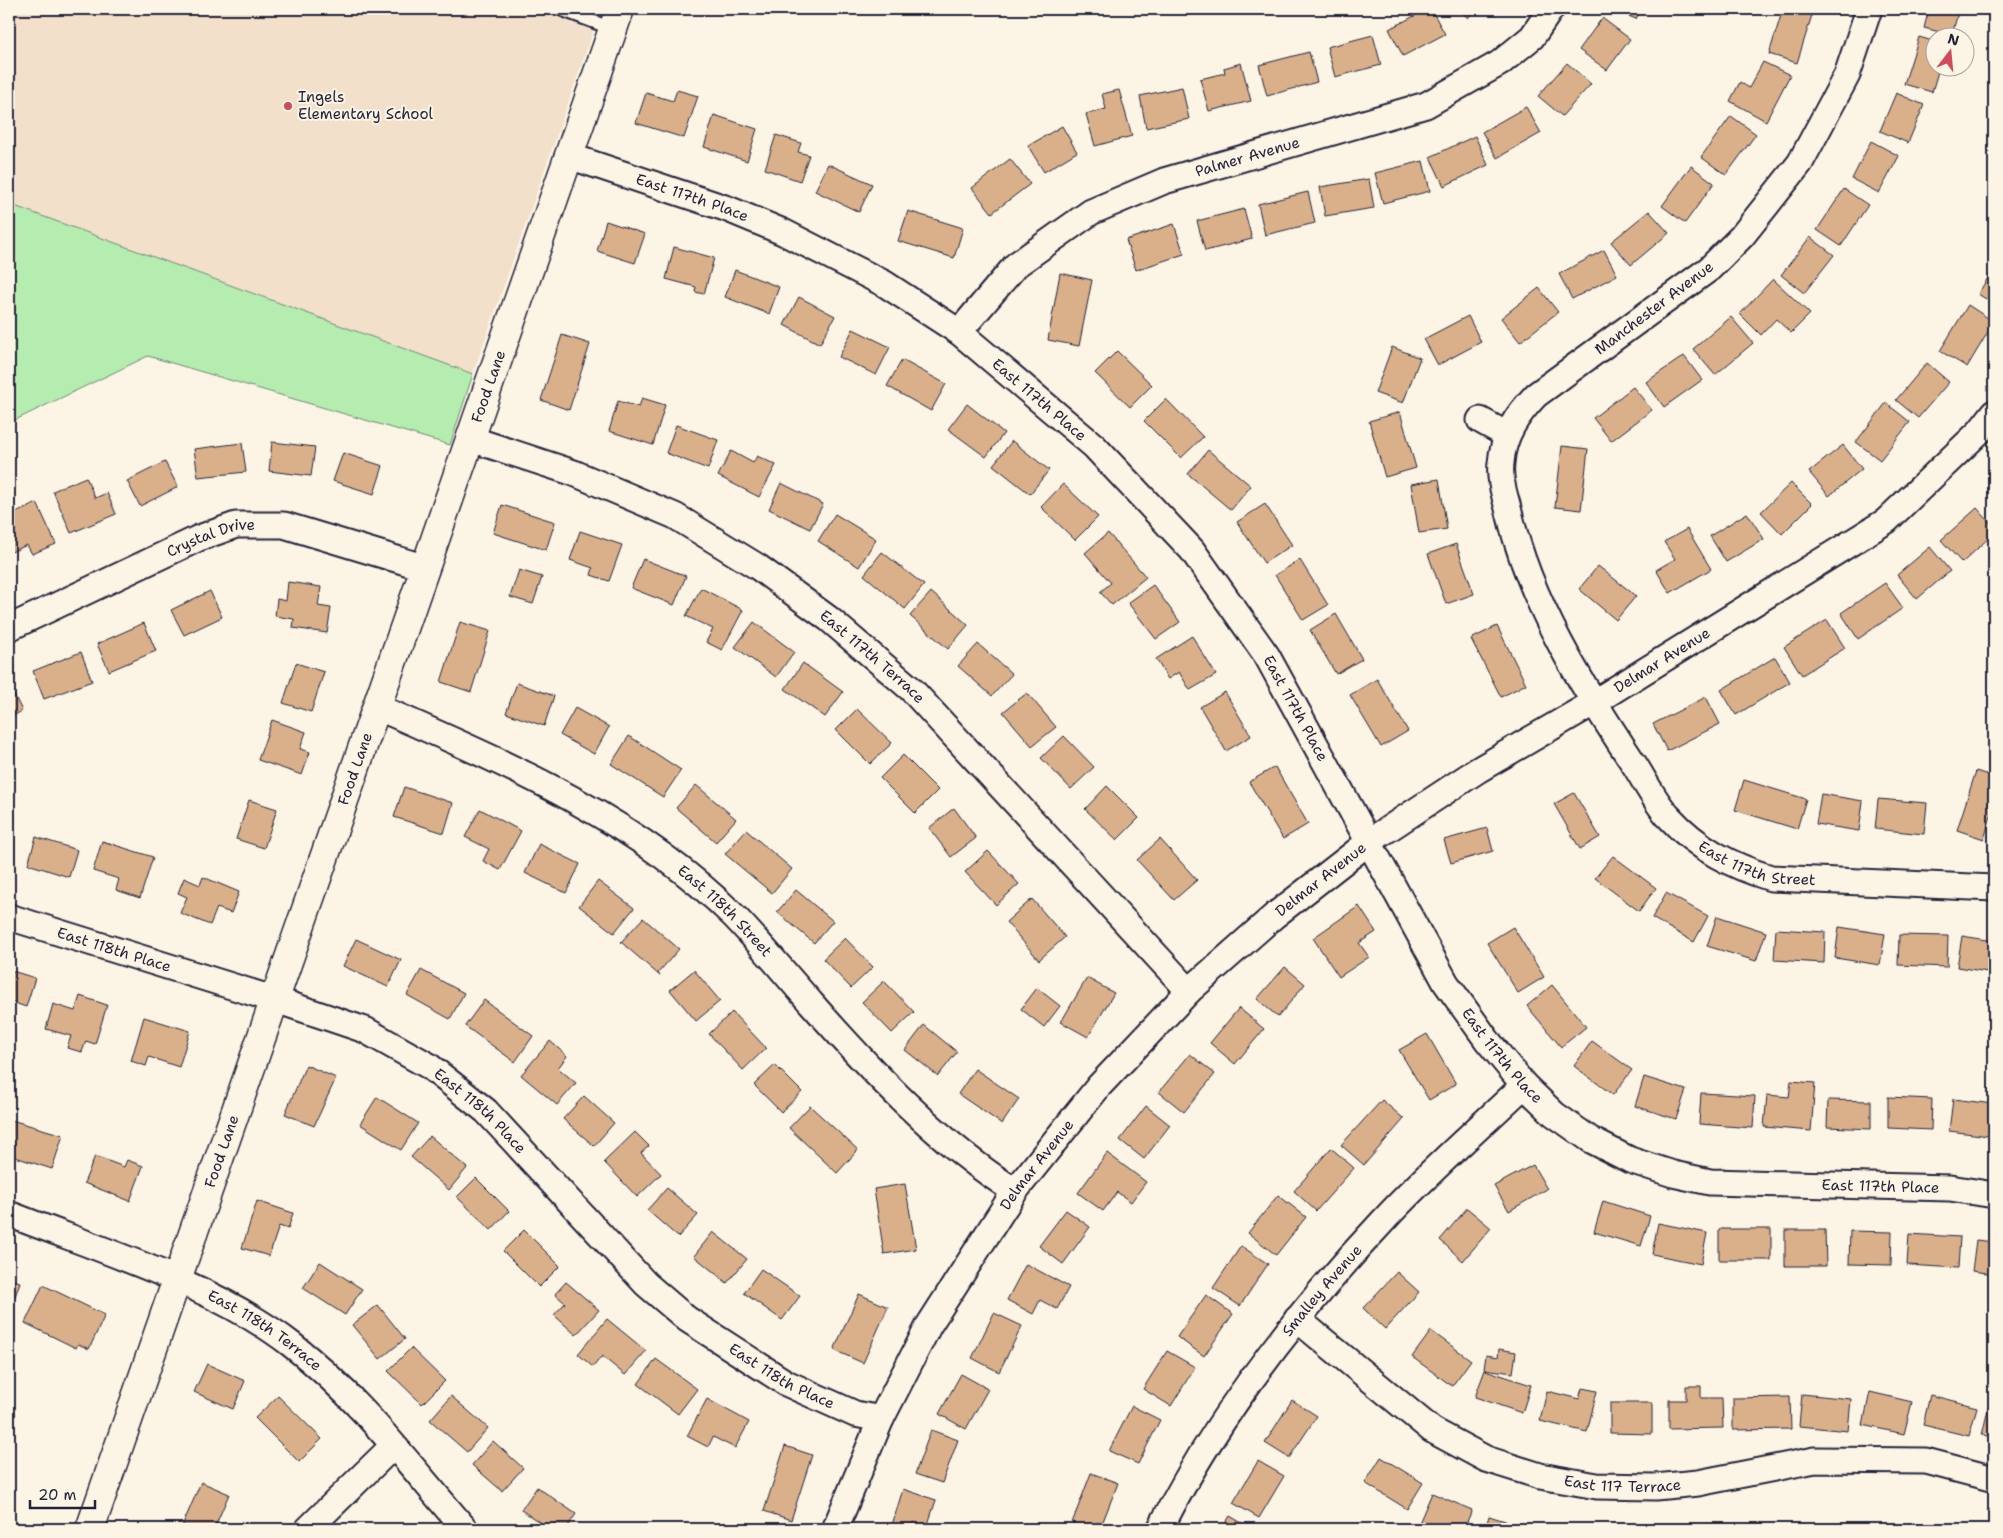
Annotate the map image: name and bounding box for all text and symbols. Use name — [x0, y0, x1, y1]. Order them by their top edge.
north arrow — [1926, 28, 1976, 78]
text: N — [1946, 29, 1961, 50]
place label: Ingels Elementary School — [298, 87, 434, 124]
marker: Ingels Elementary School — [282, 100, 294, 112]
street label: Palmer Avenue — [1193, 132, 1302, 181]
street label: East 117th Place — [633, 169, 752, 226]
street label: Manchester Avenue — [1590, 257, 1718, 359]
street label: Food Lane — [466, 347, 510, 425]
street label: East 117th Place — [988, 354, 1091, 445]
street label: Crystal Drive — [163, 515, 255, 562]
street label: East 117th Terrace — [816, 605, 929, 708]
street label: Delmar Avenue — [1610, 623, 1714, 698]
street label: East 117th Place — [1259, 652, 1333, 765]
street label: Food Lane — [333, 730, 377, 808]
street label: East 117th Street — [1694, 836, 1816, 890]
street label: Delmar Avenue — [1271, 838, 1370, 921]
street label: East 118th Street — [673, 861, 776, 961]
street label: East 118th Place — [55, 923, 174, 977]
street label: East 117th Place — [1457, 1004, 1547, 1108]
street label: East 118th Place — [430, 1064, 530, 1158]
street label: Food Lane — [200, 1112, 244, 1190]
street label: Delmar Avenue — [995, 1115, 1078, 1214]
street label: East 117th Place — [1821, 1175, 1940, 1198]
street label: Smalley Avenue — [1277, 1240, 1366, 1340]
street label: East 118th Terrace — [204, 1285, 326, 1375]
street label: East 118th Place — [725, 1339, 838, 1414]
street label: East 117 Terrace — [1562, 1470, 1682, 1497]
scale bar — [30, 1478, 95, 1510]
text: 20 m — [38, 1485, 77, 1505]

